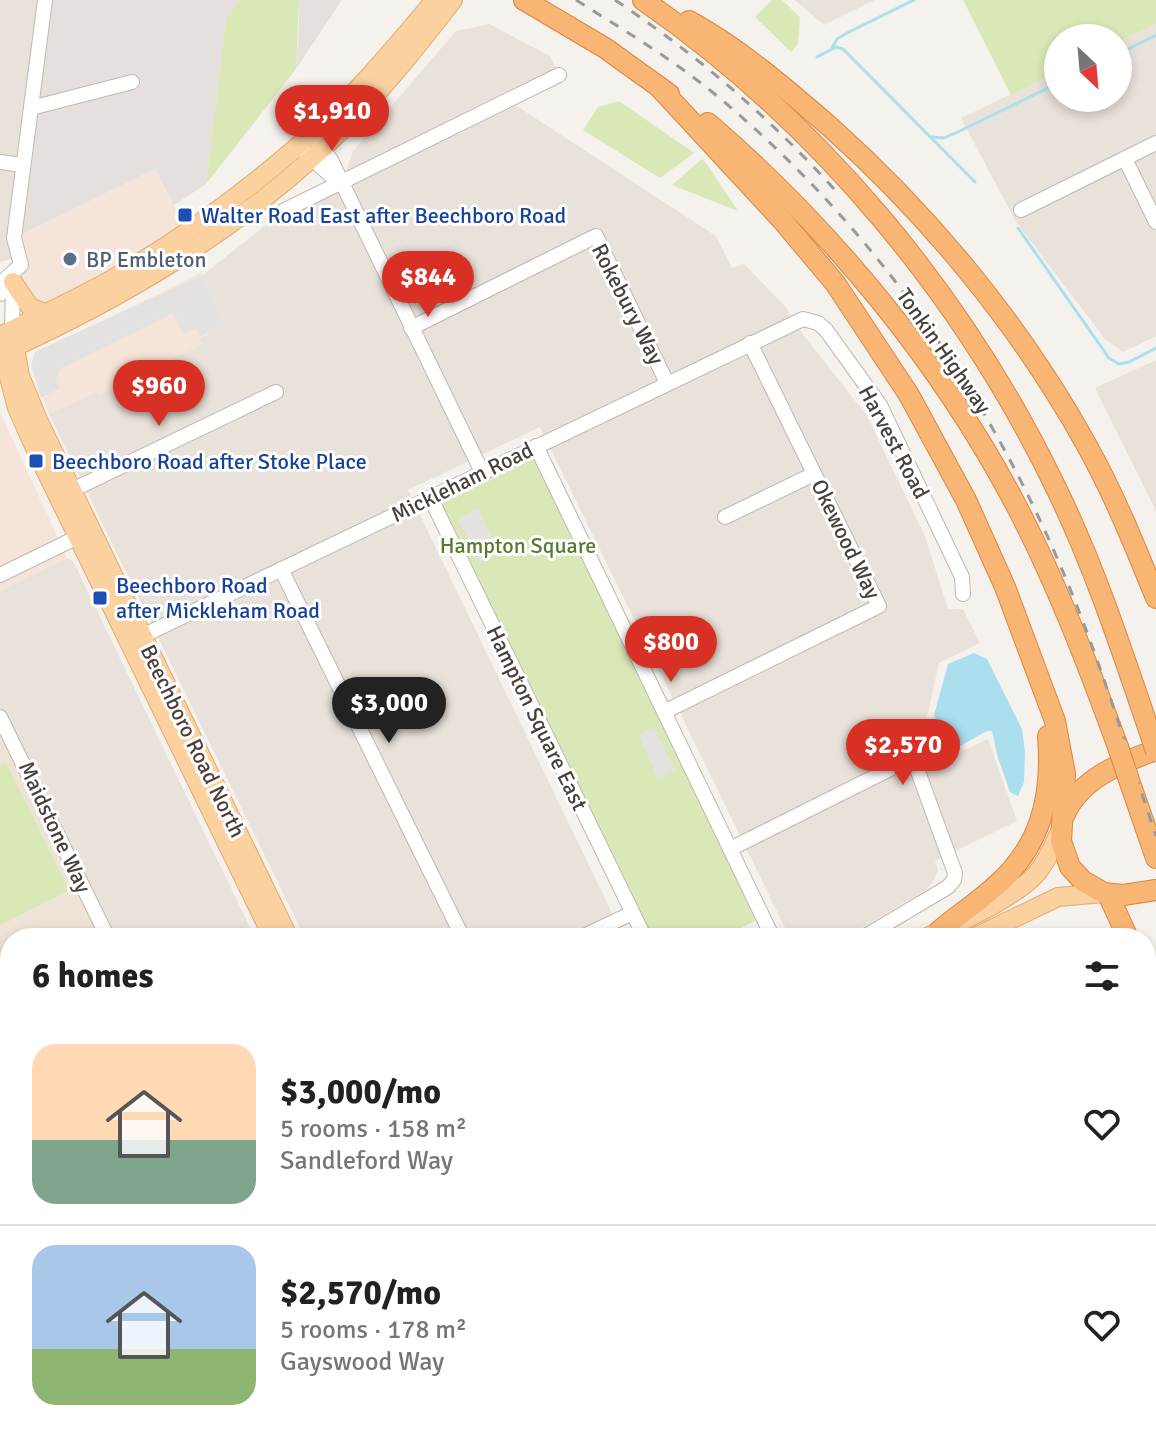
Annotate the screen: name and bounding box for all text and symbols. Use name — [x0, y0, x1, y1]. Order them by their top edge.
north arrow — [1044, 24, 1132, 112]
map controls — [1044, 24, 1132, 112]
pin: $1,910 — [267, 85, 397, 153]
text: $1,910 — [293, 95, 371, 127]
place label: Walter Road East after Beechboro Road — [201, 202, 566, 229]
marker: Walter Road East after Beechboro Road — [176, 206, 194, 224]
street label: Rokebury Way — [586, 239, 670, 370]
place label: BP Embleton — [86, 246, 206, 273]
marker: BP Embleton — [61, 250, 79, 268]
pin: $844 — [381, 251, 475, 319]
text: $844 — [400, 261, 456, 293]
street label: Tonkin Highway — [891, 283, 998, 420]
pin: $960 — [112, 360, 206, 428]
text: $960 — [131, 370, 187, 402]
street label: Harvest Road — [853, 381, 935, 503]
street label: Mickleham Road — [387, 436, 537, 528]
place label: Beechboro Road after Stoke Place — [52, 448, 367, 475]
marker: Beechboro Road after Stoke Place — [27, 452, 45, 470]
street label: Okewood Way — [805, 475, 887, 604]
park label: Hampton Square — [440, 532, 596, 559]
place label: Beechboro Road after Mickleham Road — [116, 572, 320, 624]
marker: Beechboro Road after Mickleham Road — [91, 589, 109, 607]
pin: $800 — [624, 616, 718, 684]
street label: Hampton Square East — [481, 621, 594, 815]
text: $800 — [643, 626, 699, 658]
street label: Beechboro Road North — [135, 640, 251, 842]
pin: $3,000 — [324, 677, 454, 745]
text: $3,000 — [350, 687, 428, 719]
pin: $2,570 — [838, 719, 968, 787]
text: $2,570 — [864, 729, 942, 761]
street label: Maidstone Way — [13, 757, 98, 898]
icon: filters — [1080, 954, 1124, 998]
text: 6 homes — [32, 955, 153, 997]
text: $3,000/mo — [280, 1071, 441, 1113]
icon: home — [96, 1076, 192, 1172]
icon: heart — [1080, 1102, 1124, 1146]
text: 5 rooms · 158 m² — [280, 1113, 467, 1145]
text: Sandleford Way — [280, 1145, 453, 1177]
text: $2,570/mo — [280, 1272, 441, 1314]
icon: home — [96, 1277, 192, 1373]
icon: heart — [1080, 1303, 1124, 1347]
text: 5 rooms · 178 m² — [280, 1314, 467, 1346]
text: Gayswood Way — [280, 1346, 444, 1378]

